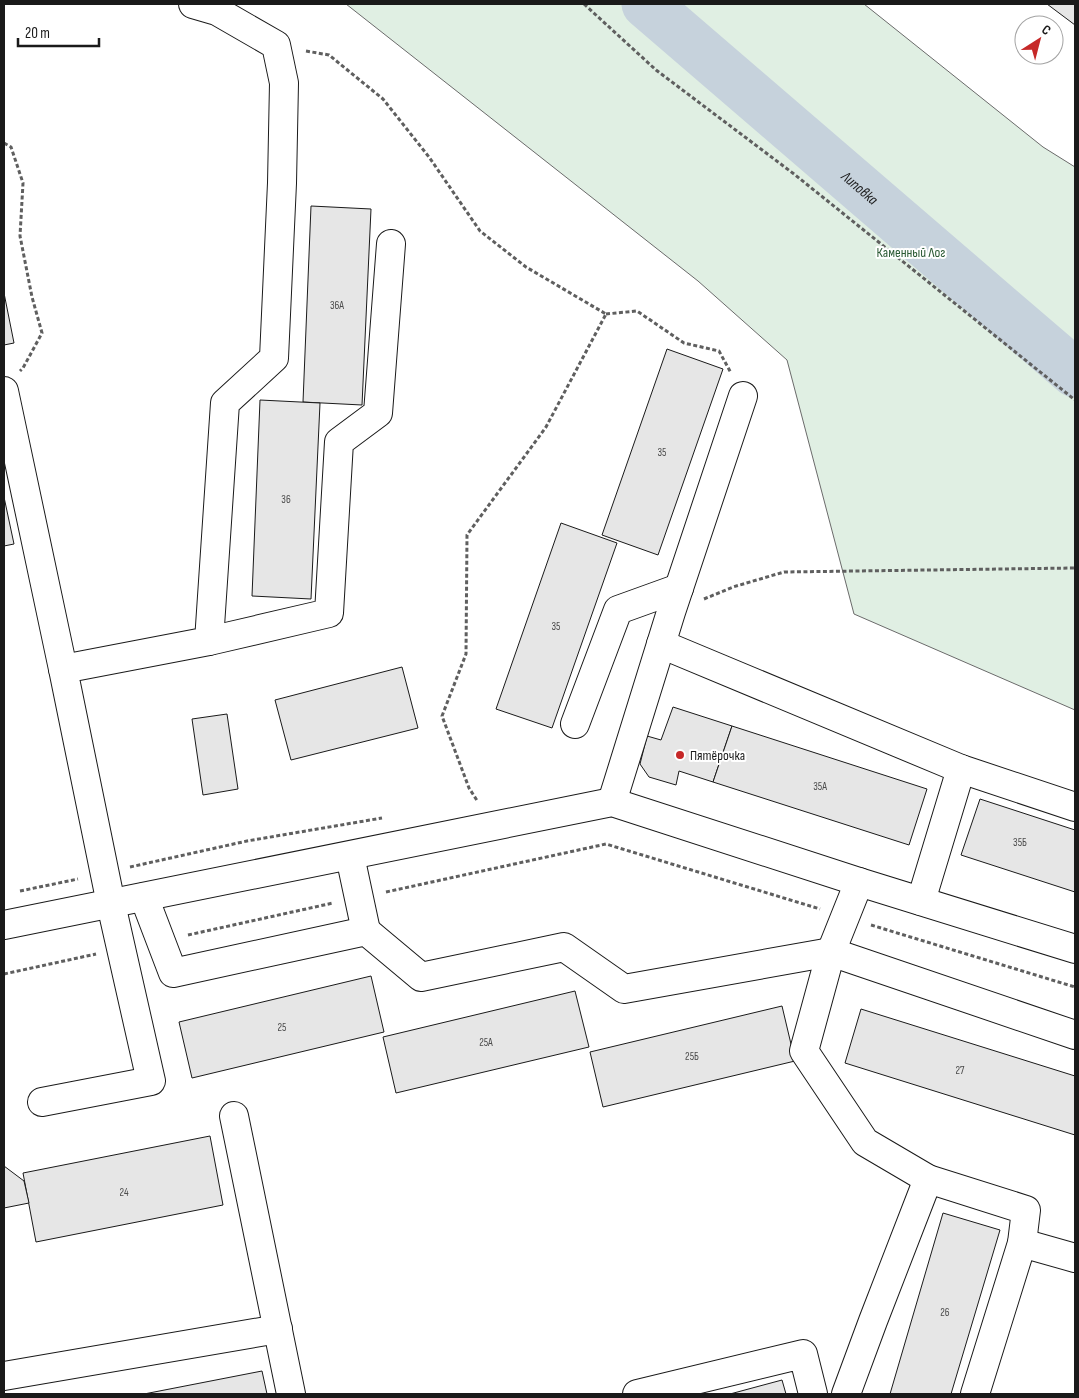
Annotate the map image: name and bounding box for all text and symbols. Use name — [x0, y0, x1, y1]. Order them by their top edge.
scale bar — [18, 15, 99, 47]
north arrow — [1014, 15, 1064, 65]
text: С — [1038, 21, 1054, 39]
text: 20 m — [25, 24, 50, 43]
water label: Липовка — [837, 166, 882, 209]
park label: Каменный Лог — [877, 244, 945, 261]
house number: 36А — [330, 299, 344, 312]
house number: 35 — [657, 446, 667, 459]
house number: 36 — [281, 493, 291, 506]
house number: 35 — [551, 620, 561, 633]
place label: Пятёрочка — [690, 747, 745, 764]
marker: Пятёрочка — [674, 749, 686, 761]
house number: 35А — [813, 780, 827, 793]
house number: 35Б — [1013, 836, 1027, 849]
house number: 25 — [278, 1021, 286, 1034]
house number: 25А — [479, 1036, 493, 1049]
house number: 25Б — [685, 1050, 699, 1063]
house number: 27 — [956, 1064, 965, 1077]
house number: 24 — [119, 1186, 129, 1199]
house number: 26 — [940, 1306, 950, 1319]

